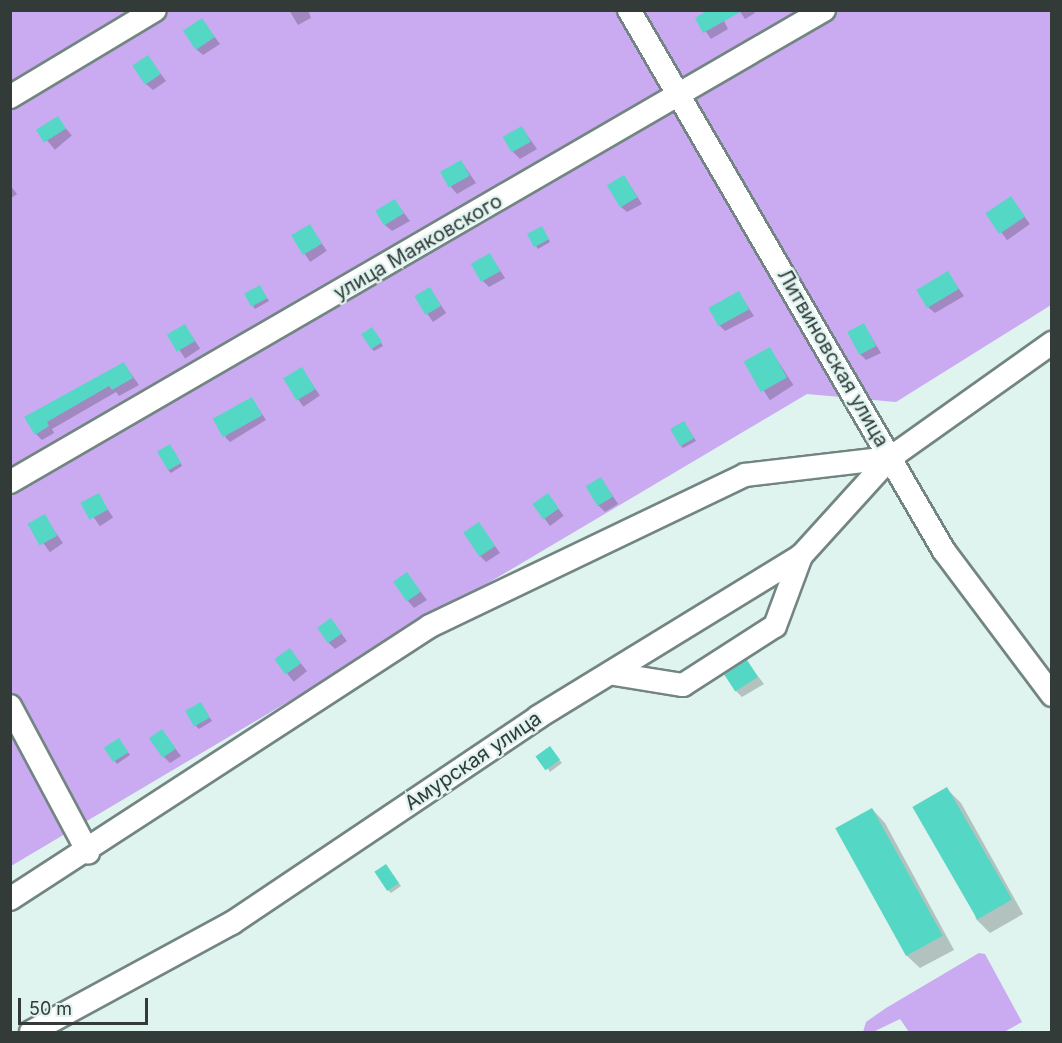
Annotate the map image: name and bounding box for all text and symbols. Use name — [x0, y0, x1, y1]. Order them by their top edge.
street label: улица Маяковского — [329, 189, 507, 305]
street label: Литвиновская улица — [772, 265, 894, 451]
street label: Амурская улица — [400, 706, 546, 816]
scale bar — [21, 986, 152, 1024]
text: 50 m — [29, 998, 72, 1019]

